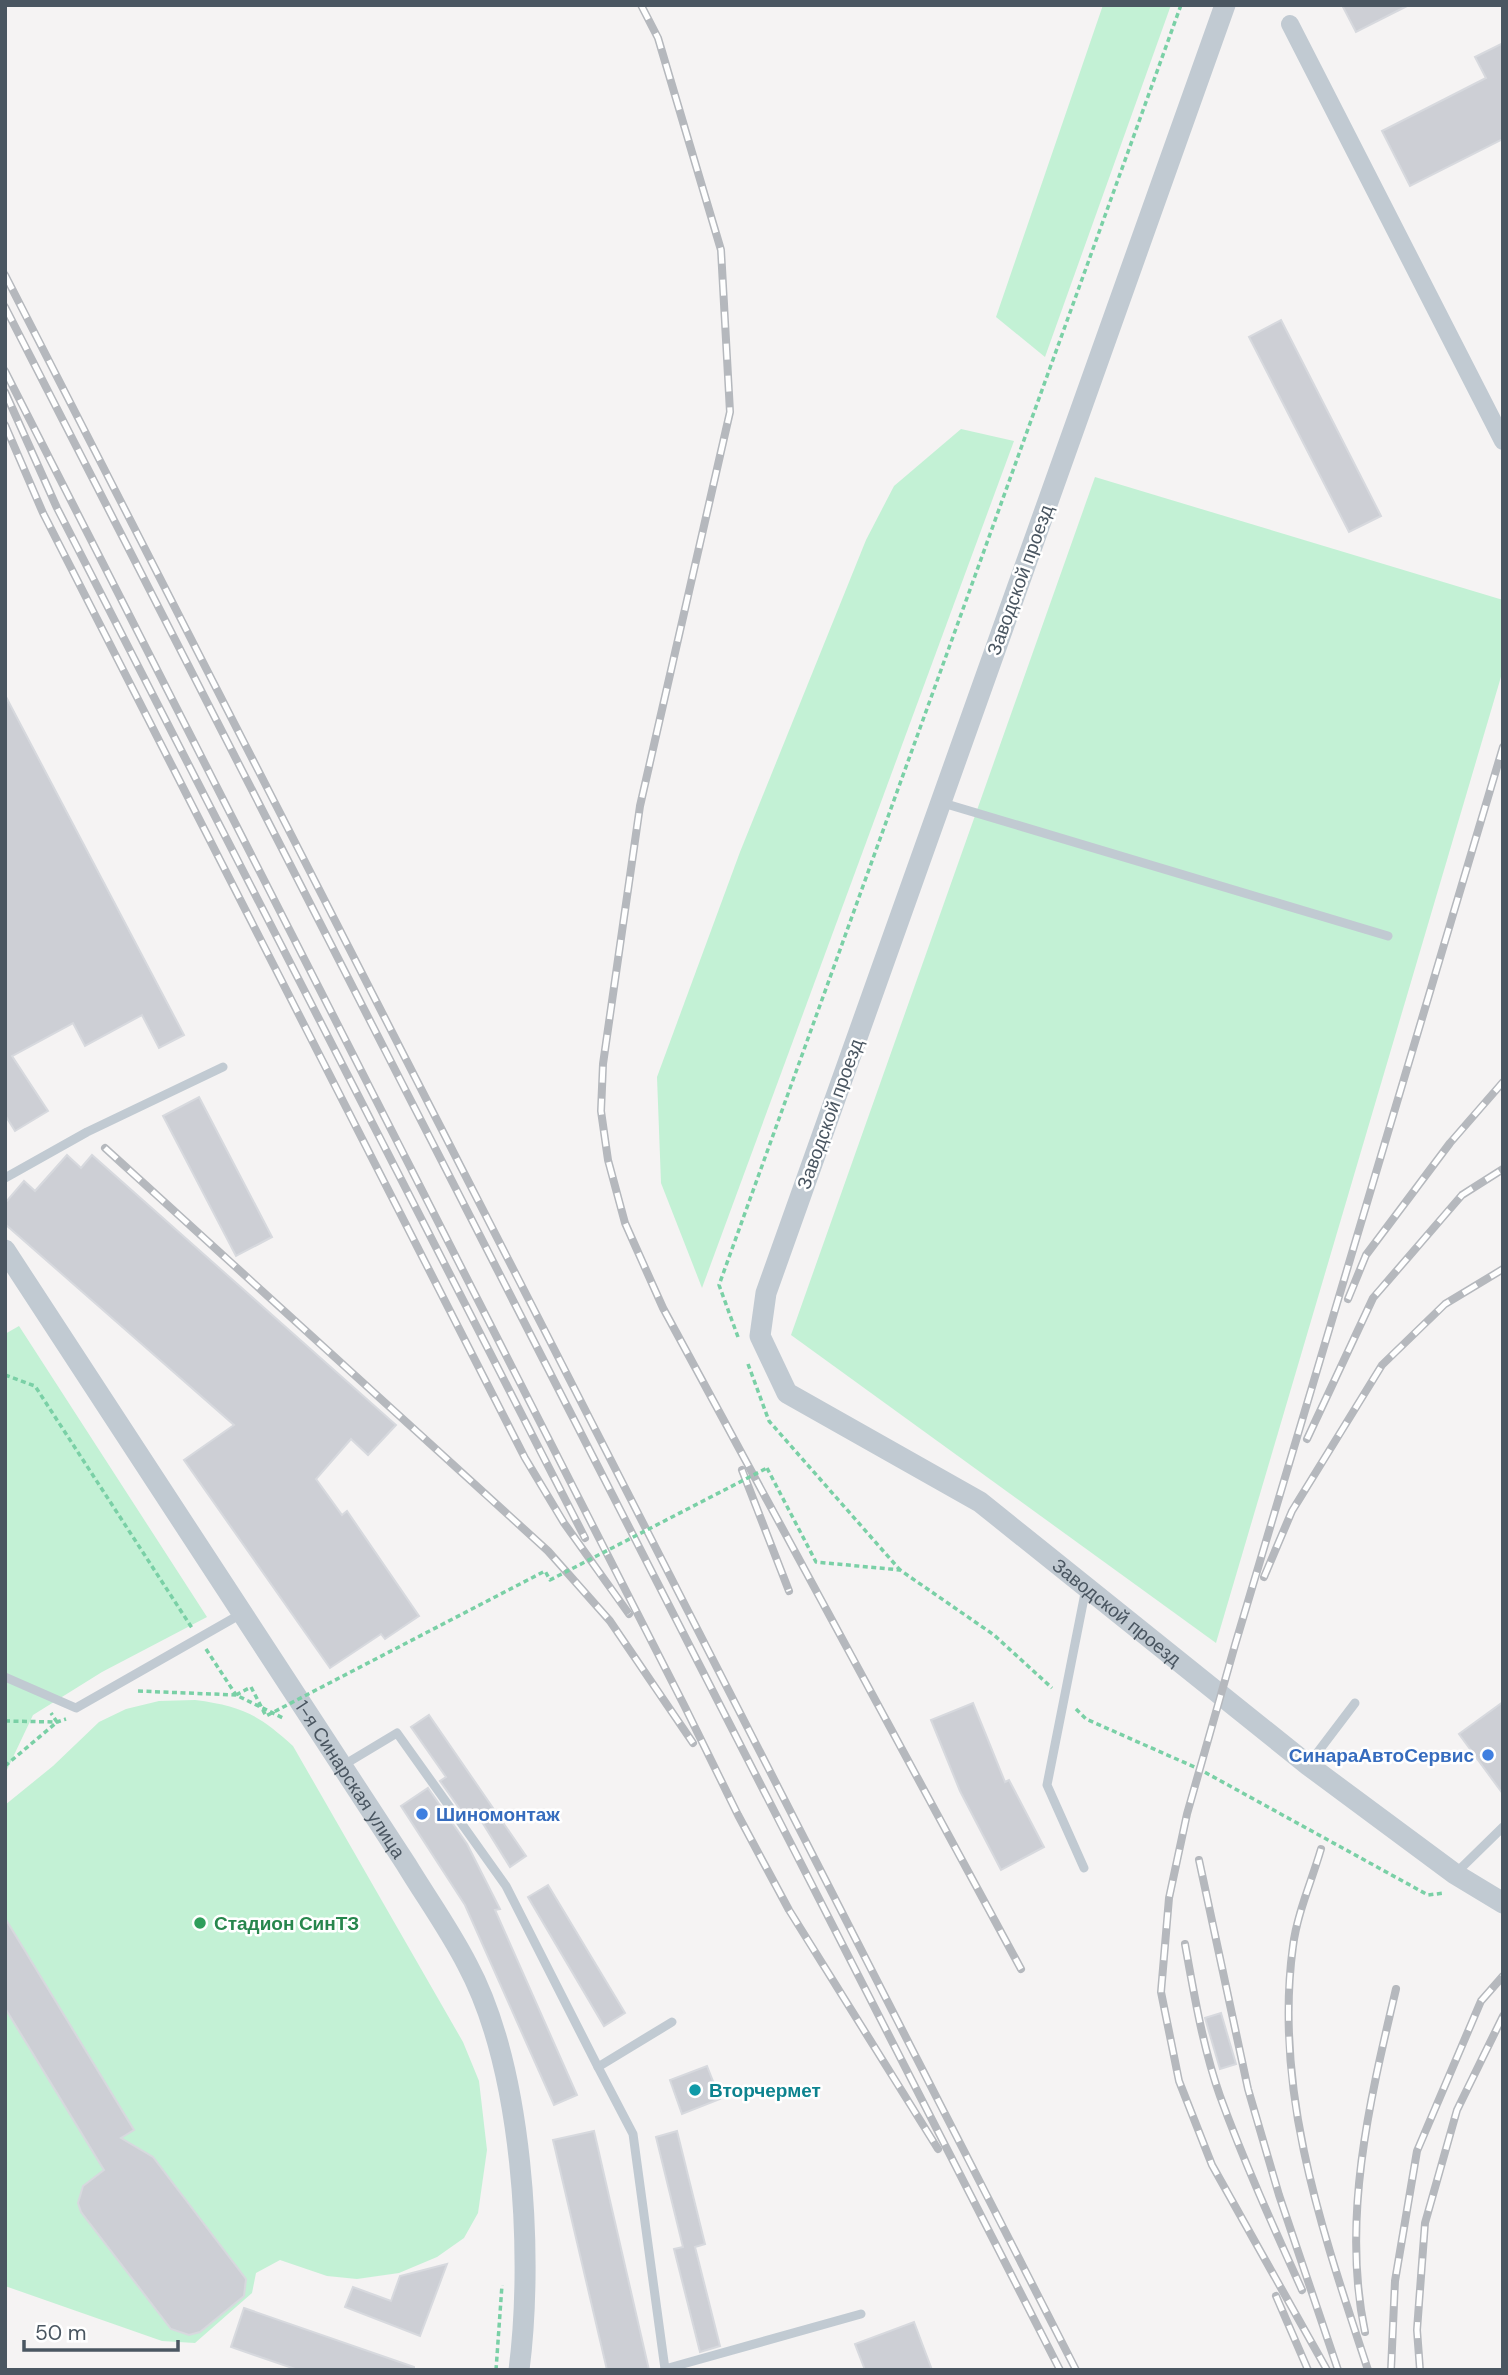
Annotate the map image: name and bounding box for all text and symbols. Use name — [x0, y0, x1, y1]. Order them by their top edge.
street label: Заводской проезд — [981, 501, 1059, 659]
street label: Заводской проезд — [791, 1035, 869, 1193]
street label: Заводской проезд — [1047, 1552, 1187, 1671]
street label: 1-я Синарская улица — [290, 1695, 412, 1863]
place label: СинараАвтоСервис — [1289, 1743, 1474, 1768]
marker: СинараАвтоСервис — [1480, 1747, 1496, 1763]
place label: Шиномонтаж — [436, 1802, 560, 1827]
marker: Шиномонтаж — [414, 1806, 430, 1822]
place label: Стадион СинТЗ — [214, 1911, 359, 1936]
marker: Стадион СинТЗ — [192, 1915, 208, 1931]
place label: Вторчермет — [709, 2078, 821, 2103]
marker: Вторчермет — [687, 2082, 703, 2098]
scale bar — [24, 2308, 178, 2352]
text: 50 m — [35, 2319, 86, 2347]

